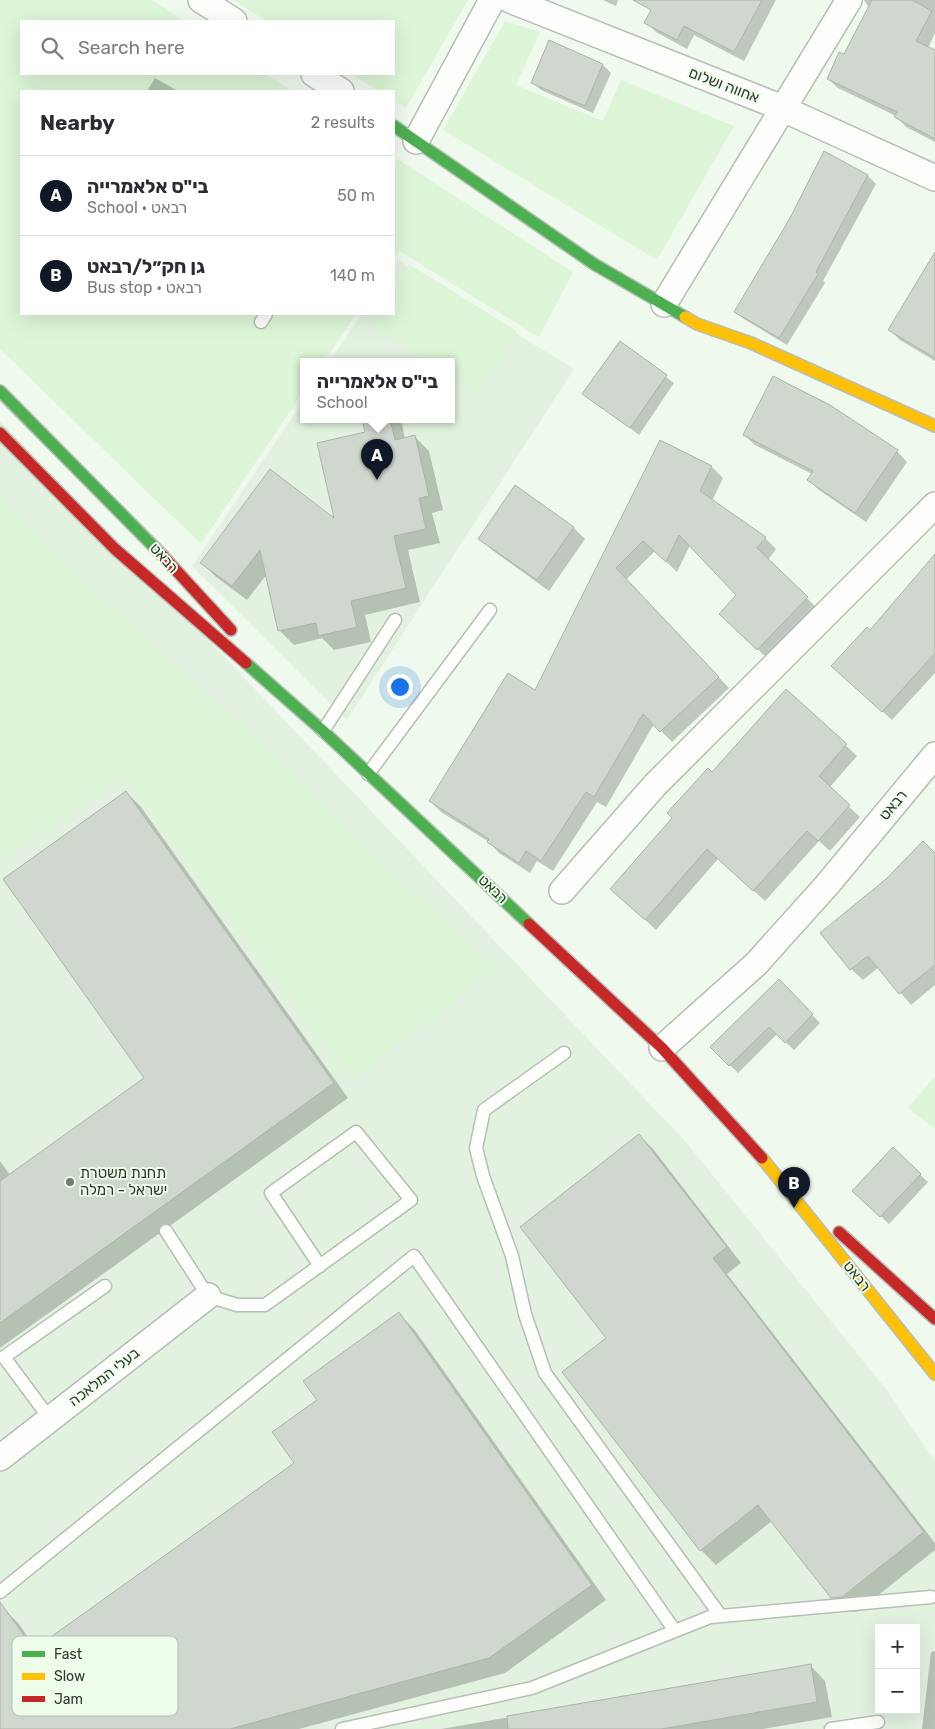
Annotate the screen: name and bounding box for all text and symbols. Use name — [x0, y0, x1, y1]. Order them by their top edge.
search box — [20, 20, 395, 75]
icon: search — [38, 34, 66, 62]
text: Search here — [78, 36, 185, 59]
street label: אחווה ושלום — [686, 63, 762, 107]
text: Nearby — [40, 110, 115, 135]
text: 2 results — [311, 113, 375, 132]
text: בי"ס אלאמרייה — [87, 175, 208, 198]
text: A — [50, 186, 62, 205]
text: 50 m — [337, 186, 375, 205]
text: School · רבאט — [87, 198, 187, 217]
text: גן חק״ל/רבאט — [87, 255, 205, 278]
text: B — [50, 266, 62, 285]
text: 140 m — [330, 266, 375, 285]
text: Bus stop · רבאט — [87, 278, 202, 297]
popup — [300, 358, 455, 423]
text: בי"ס אלאמרייה — [317, 370, 438, 393]
text: School — [317, 393, 368, 412]
pin: A — [361, 439, 393, 480]
street label: רבאט — [146, 539, 182, 577]
your location — [387, 674, 413, 700]
street label: רבאט — [875, 786, 911, 824]
street label: רבאט — [474, 871, 512, 907]
place label: תחנת משטרת ישראל - רמלה — [80, 1164, 167, 1199]
pin: B — [778, 1167, 810, 1208]
marker: תחנת משטרת ישראל - רמלה — [64, 1176, 76, 1188]
street label: רבאט — [839, 1257, 875, 1295]
street label: בעלי המלאכה — [65, 1344, 143, 1410]
map controls — [875, 1624, 920, 1714]
button: + — [875, 1624, 920, 1669]
legend — [12, 1636, 178, 1716]
text: Fast — [54, 1646, 83, 1663]
text: Slow — [54, 1668, 85, 1685]
button: − — [875, 1669, 920, 1714]
text: Jam — [54, 1691, 83, 1708]

